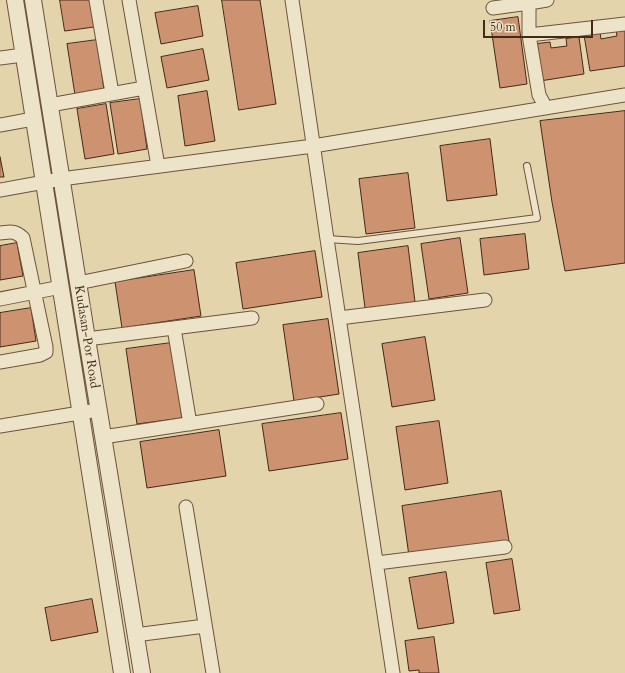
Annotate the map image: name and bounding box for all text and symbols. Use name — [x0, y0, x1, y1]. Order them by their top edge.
scale bar — [485, 12, 595, 38]
text: 50 m — [490, 19, 516, 35]
street label: Kudasan-Por Road — [70, 284, 102, 390]

